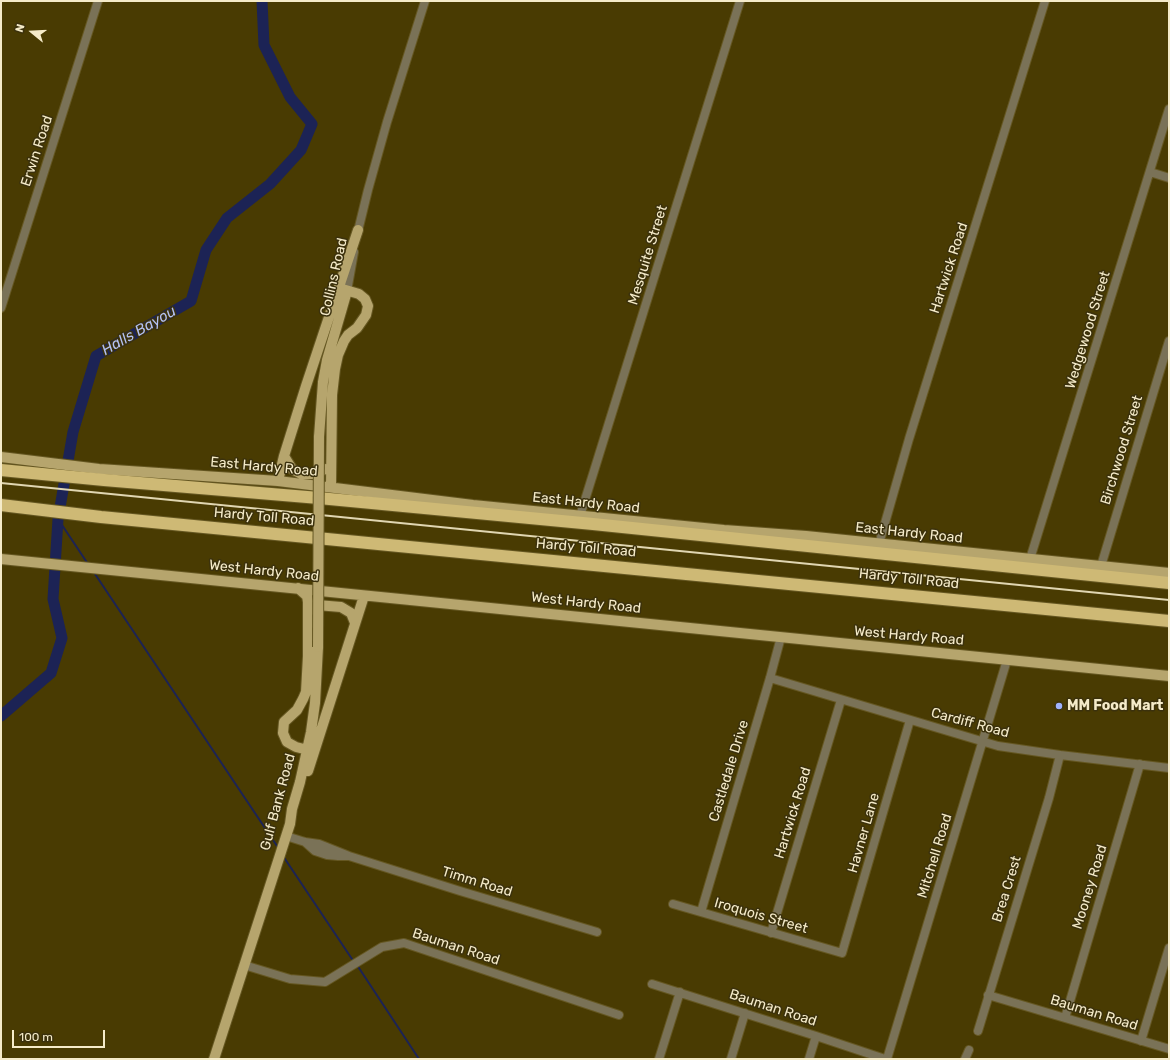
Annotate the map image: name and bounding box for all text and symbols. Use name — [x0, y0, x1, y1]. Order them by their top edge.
north arrow — [12, 12, 52, 52]
text: N — [13, 22, 28, 34]
street label: Erwin Road — [18, 113, 56, 189]
street label: Mesquite Street — [625, 203, 671, 307]
street label: Hartwick Road — [926, 220, 972, 316]
street label: Collins Road — [317, 236, 351, 318]
street label: Wedgewood Street — [1062, 269, 1114, 391]
water label: Halls Bayou — [99, 303, 179, 359]
street label: Birchwood Street — [1097, 393, 1147, 507]
street label: East Hardy Road — [210, 454, 318, 480]
street label: East Hardy Road — [532, 489, 640, 517]
street label: Hardy Toll Road — [213, 504, 315, 530]
street label: East Hardy Road — [855, 519, 963, 547]
street label: Hardy Toll Road — [535, 535, 637, 561]
street label: West Hardy Road — [208, 557, 320, 585]
street label: Hardy Toll Road — [858, 565, 960, 593]
street label: West Hardy Road — [530, 589, 642, 617]
street label: West Hardy Road — [853, 623, 965, 649]
place label: MM Food Mart — [1067, 698, 1163, 714]
marker: MM Food Mart — [1054, 701, 1064, 711]
street label: Cardiff Road — [929, 705, 1011, 741]
street label: Castledale Drive — [706, 718, 752, 824]
street label: Gulf Bank Road — [257, 752, 299, 852]
street label: Hartwick Road — [771, 765, 815, 861]
street label: Havner Lane — [845, 791, 883, 875]
street label: Mitchell Road — [914, 812, 956, 900]
street label: Mooney Road — [1069, 843, 1111, 931]
street label: Brea Crest — [989, 854, 1025, 924]
street label: Timm Road — [440, 863, 514, 901]
street label: Iroquois Street — [712, 895, 810, 937]
street label: Bauman Road — [410, 925, 502, 969]
street label: Bauman Road — [727, 986, 819, 1030]
street label: Bauman Road — [1048, 992, 1140, 1034]
scale bar — [14, 1022, 107, 1048]
text: 100 m — [19, 1030, 53, 1044]

